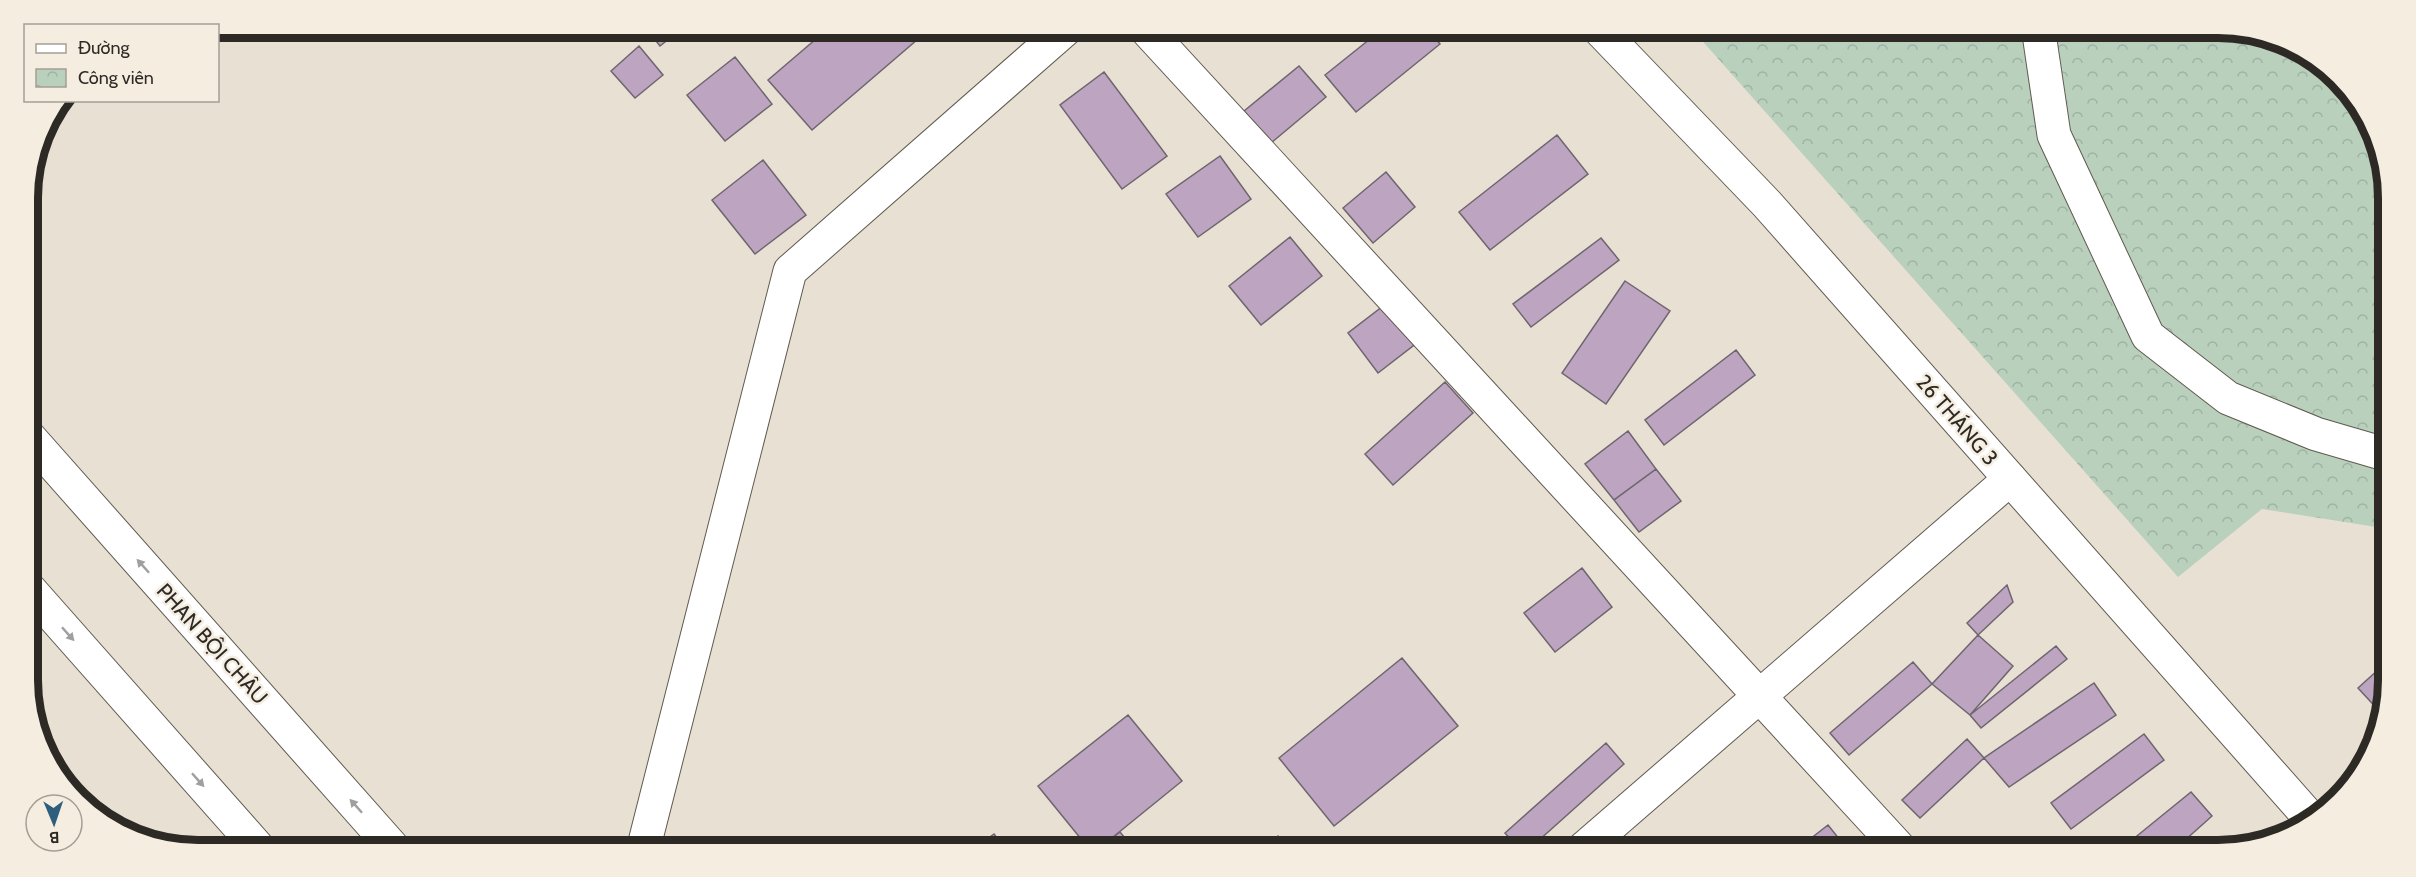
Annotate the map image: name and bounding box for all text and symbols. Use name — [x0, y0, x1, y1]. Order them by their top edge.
legend — [24, 24, 219, 102]
text: Đường — [78, 37, 131, 59]
text: Công viên — [78, 67, 154, 89]
street label: 26 THÁNG 3 — [1911, 369, 2003, 470]
one-way arrow — [137, 559, 150, 574]
street label: PHAN BỘI CHÂU — [152, 578, 274, 709]
one-way arrow — [61, 626, 74, 641]
one-way arrow — [191, 772, 204, 787]
north arrow — [24, 793, 84, 853]
one-way arrow — [350, 799, 363, 814]
text: B — [49, 828, 60, 847]

